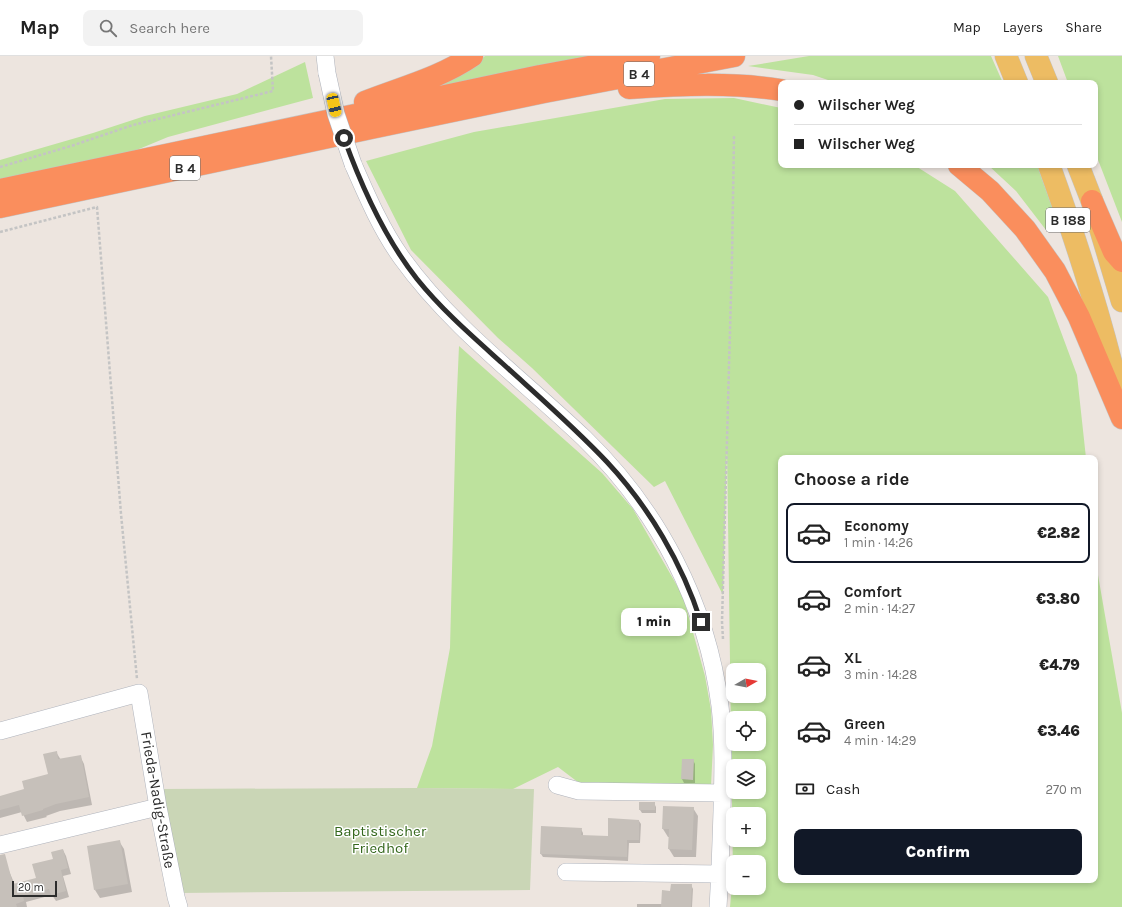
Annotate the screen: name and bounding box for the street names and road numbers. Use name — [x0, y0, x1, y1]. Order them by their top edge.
road number: B 4 — [624, 62, 654, 86]
road number: B 4 — [170, 156, 200, 180]
road number: B 188 — [1046, 208, 1090, 232]
street label: Frieda-Nadig-Straße — [137, 730, 179, 870]

